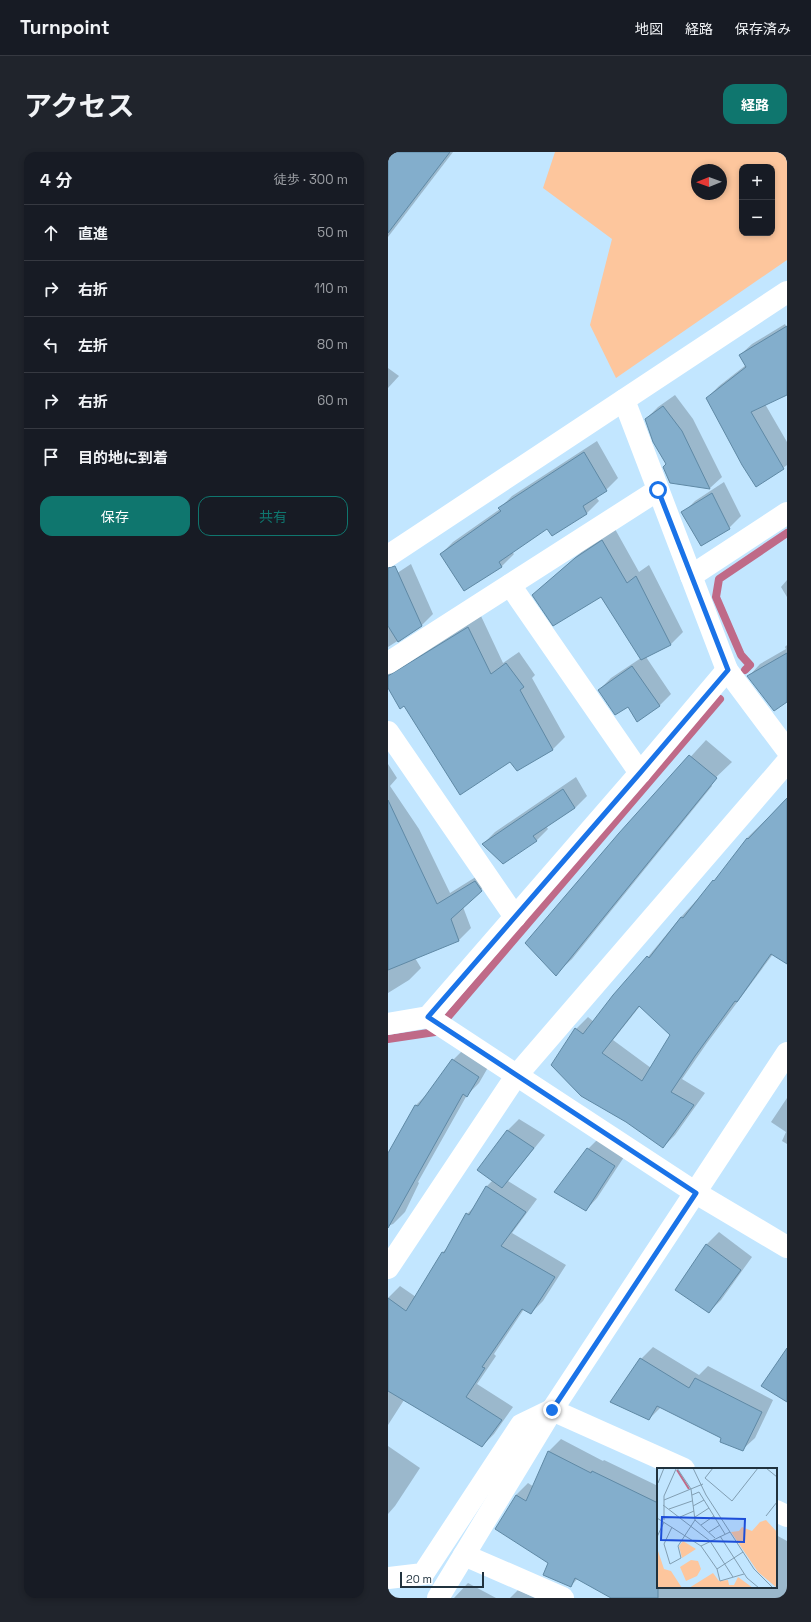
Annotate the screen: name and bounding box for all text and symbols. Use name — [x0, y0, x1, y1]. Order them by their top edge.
text: Turnpoint — [20, 15, 110, 40]
text: 地図 — [635, 20, 663, 38]
text: 経路 — [685, 20, 713, 38]
text: 保存済み — [735, 20, 791, 38]
button: 経路 — [723, 84, 787, 124]
text: アクセス — [24, 88, 135, 124]
north arrow — [691, 164, 727, 200]
map controls — [739, 164, 775, 236]
button: + — [739, 164, 775, 200]
text: 4 分 — [40, 169, 72, 191]
text: 徒歩 · 300 m — [274, 171, 348, 188]
button: − — [739, 200, 775, 236]
icon: ahead — [40, 222, 62, 244]
text: 直進 — [78, 224, 108, 243]
text: 50 m — [317, 224, 348, 241]
icon: right — [40, 278, 62, 300]
text: 右折 — [78, 280, 108, 299]
text: 110 m — [314, 280, 348, 297]
icon: left — [40, 334, 62, 356]
text: 左折 — [78, 336, 108, 355]
text: 80 m — [317, 336, 348, 353]
icon: right — [40, 390, 62, 412]
text: 右折 — [78, 392, 108, 411]
text: 60 m — [317, 392, 348, 409]
icon: arrive — [40, 446, 62, 468]
text: 目的地に到着 — [78, 448, 168, 467]
route start — [649, 481, 667, 499]
button: 保存 — [40, 496, 190, 536]
button: 共有 — [198, 496, 348, 536]
route end — [543, 1401, 561, 1419]
inset map — [657, 1468, 777, 1588]
scale bar — [400, 1570, 484, 1589]
text: 20 m — [406, 1572, 432, 1586]

